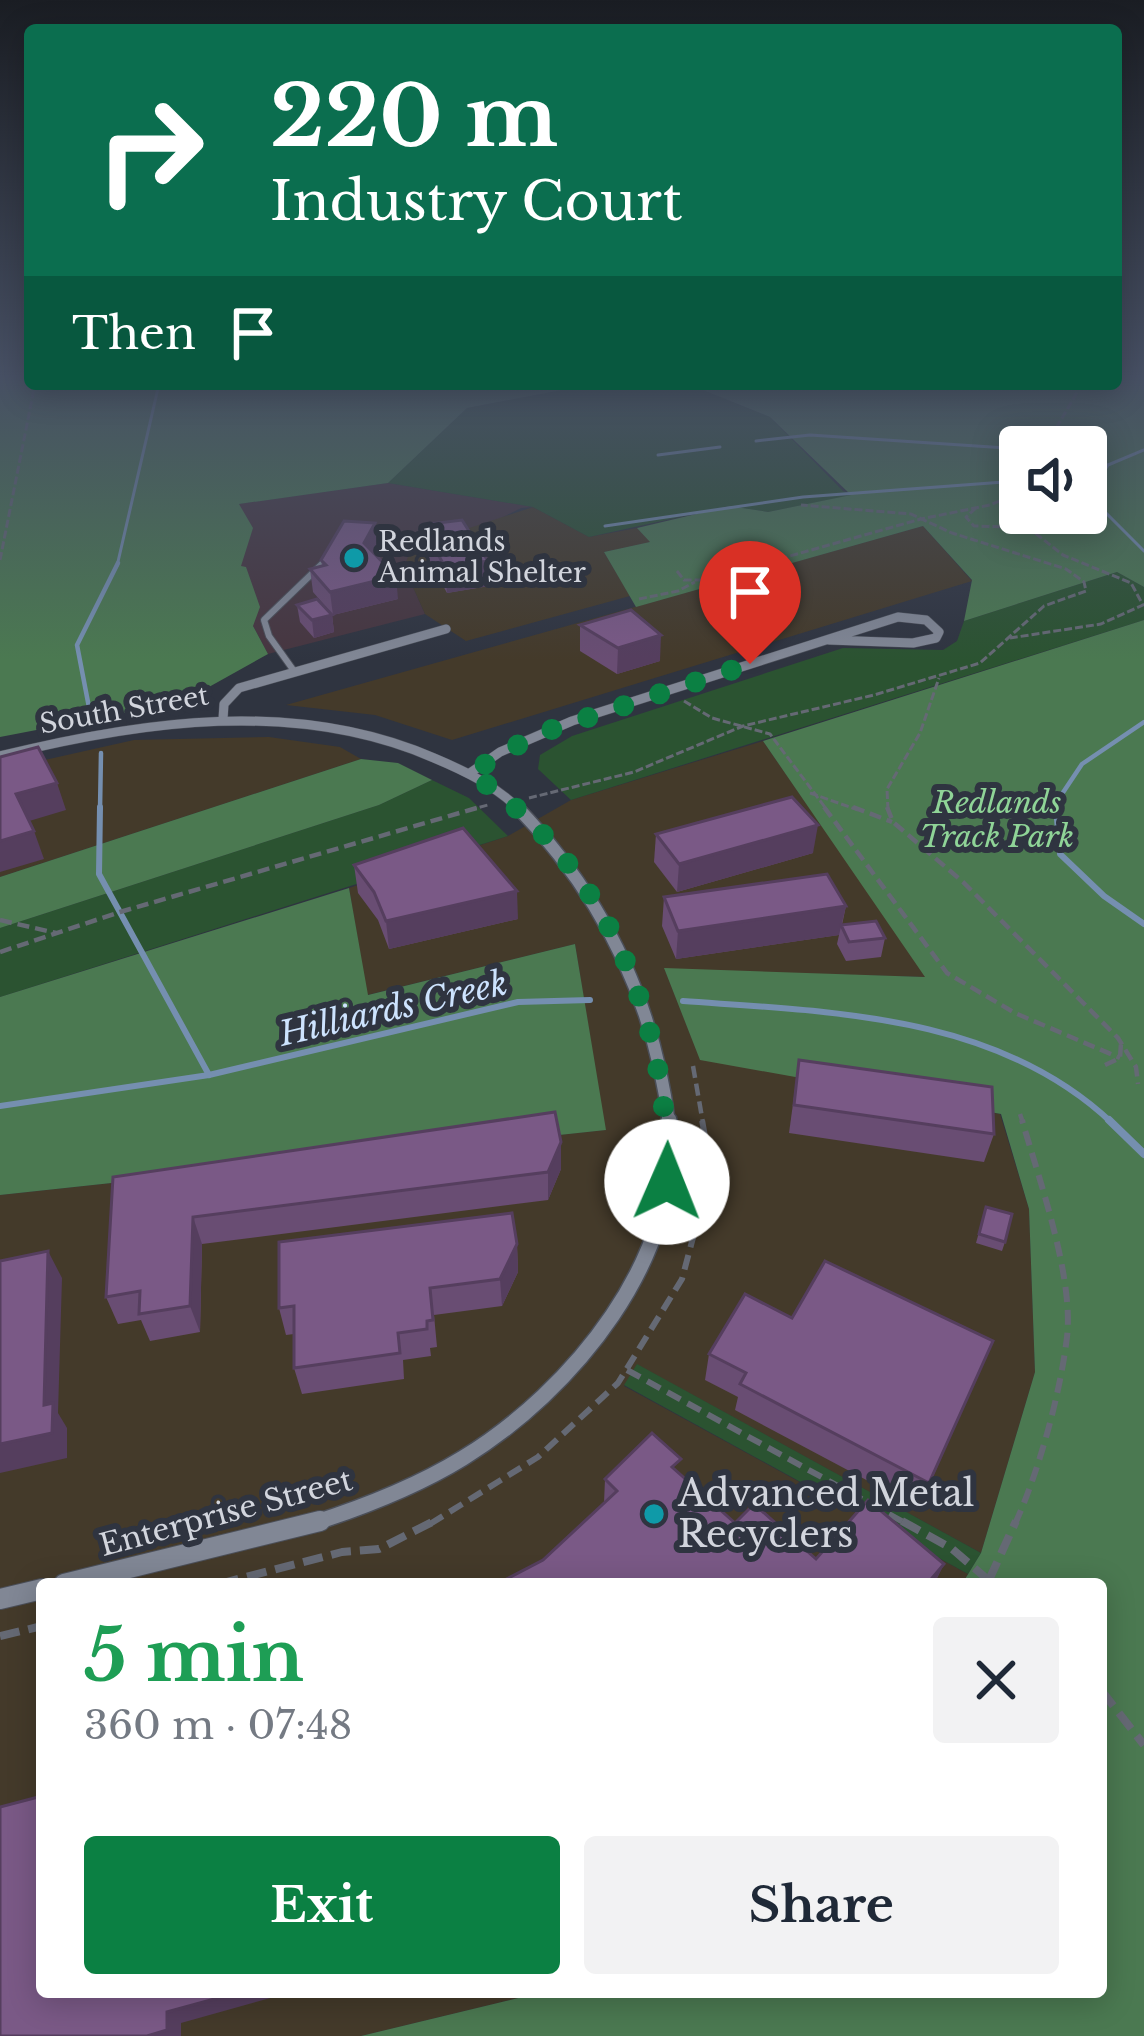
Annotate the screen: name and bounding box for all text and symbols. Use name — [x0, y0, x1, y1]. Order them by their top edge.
text: 220 m — [270, 65, 558, 169]
icon: right — [72, 72, 228, 228]
text: Industry Court — [270, 168, 682, 235]
icon: arrive — [220, 300, 286, 366]
text: Then — [72, 305, 196, 361]
map controls — [999, 426, 1107, 534]
button: sound — [999, 426, 1107, 534]
place label: Redlands Animal Shelter — [377, 525, 586, 589]
pin — [699, 541, 801, 664]
marker: Redlands Animal Shelter — [341, 545, 367, 571]
icon: arrive — [717, 559, 783, 625]
street label: South Street — [37, 678, 211, 741]
park label: Redlands Track Park — [920, 784, 1074, 855]
water label: Hilliards Creek — [274, 962, 511, 1055]
position arrow — [604, 1119, 730, 1245]
street label: Enterprise Street — [96, 1461, 357, 1564]
place label: Advanced Metal Recyclers — [677, 1471, 974, 1557]
marker: Advanced Metal Recyclers — [641, 1501, 667, 1527]
text: 5 min — [84, 1611, 304, 1700]
button: close — [933, 1617, 1059, 1743]
text: 360 m · 07:48 — [84, 1701, 352, 1750]
button: Exit — [84, 1836, 560, 1974]
button: Share — [584, 1836, 1059, 1974]

